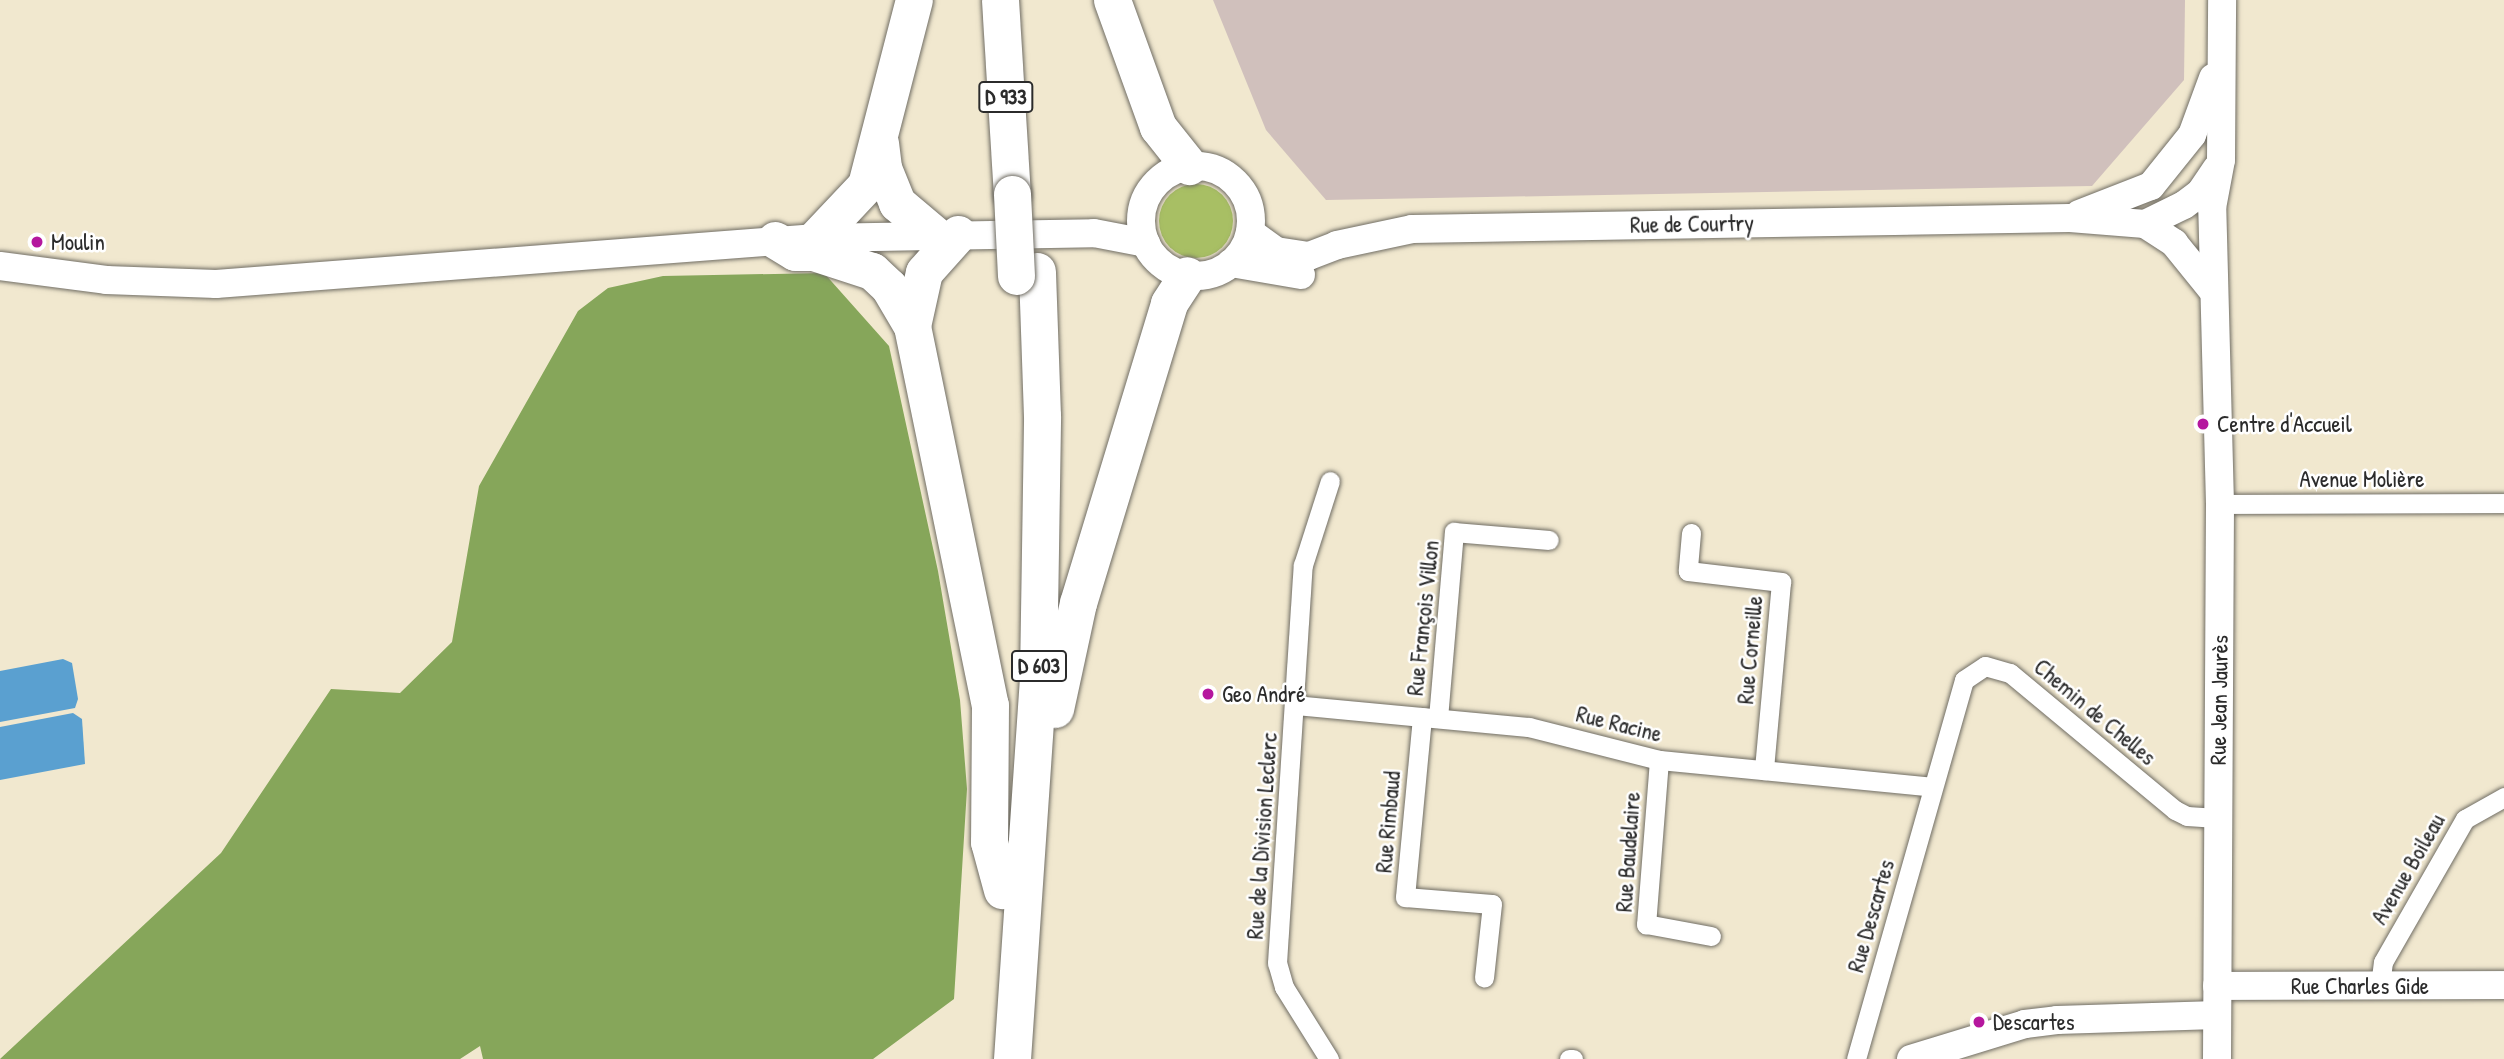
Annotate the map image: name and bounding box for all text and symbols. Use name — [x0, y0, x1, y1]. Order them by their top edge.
road number: D 933 — [978, 80, 1034, 114]
street label: Rue de Courtry — [1630, 209, 1754, 239]
place label: Moulin — [51, 228, 105, 256]
marker: Moulin — [29, 234, 45, 250]
place label: Centre d'Accueil — [2217, 410, 2352, 438]
marker: Centre d'Accueil — [2195, 416, 2211, 432]
street label: Avenue Molière — [2299, 465, 2425, 493]
street label: Rue François Villon — [1401, 539, 1445, 697]
street label: Rue Corneille — [1732, 595, 1768, 705]
street label: Rue Jean Jaurès — [2204, 635, 2234, 765]
road number: D 603 — [1011, 648, 1067, 684]
street label: Chemin de Chelles — [2028, 653, 2162, 771]
place label: Geo André — [1222, 680, 1305, 708]
marker: Geo André — [1200, 686, 1216, 702]
street label: Rue Racine — [1573, 700, 1665, 748]
street label: Rue de la Division Leclerc — [1241, 732, 1283, 940]
street label: Rue Rimbaud — [1370, 770, 1406, 874]
street label: Rue Baudelaire — [1610, 791, 1646, 913]
street label: Avenue Boileau — [2365, 809, 2451, 929]
street label: Rue Descartes — [1842, 857, 1900, 975]
street label: Rue Charles Gide — [2291, 972, 2429, 1000]
place label: Descartes — [1993, 1008, 2075, 1036]
marker: Descartes — [1971, 1014, 1987, 1030]

